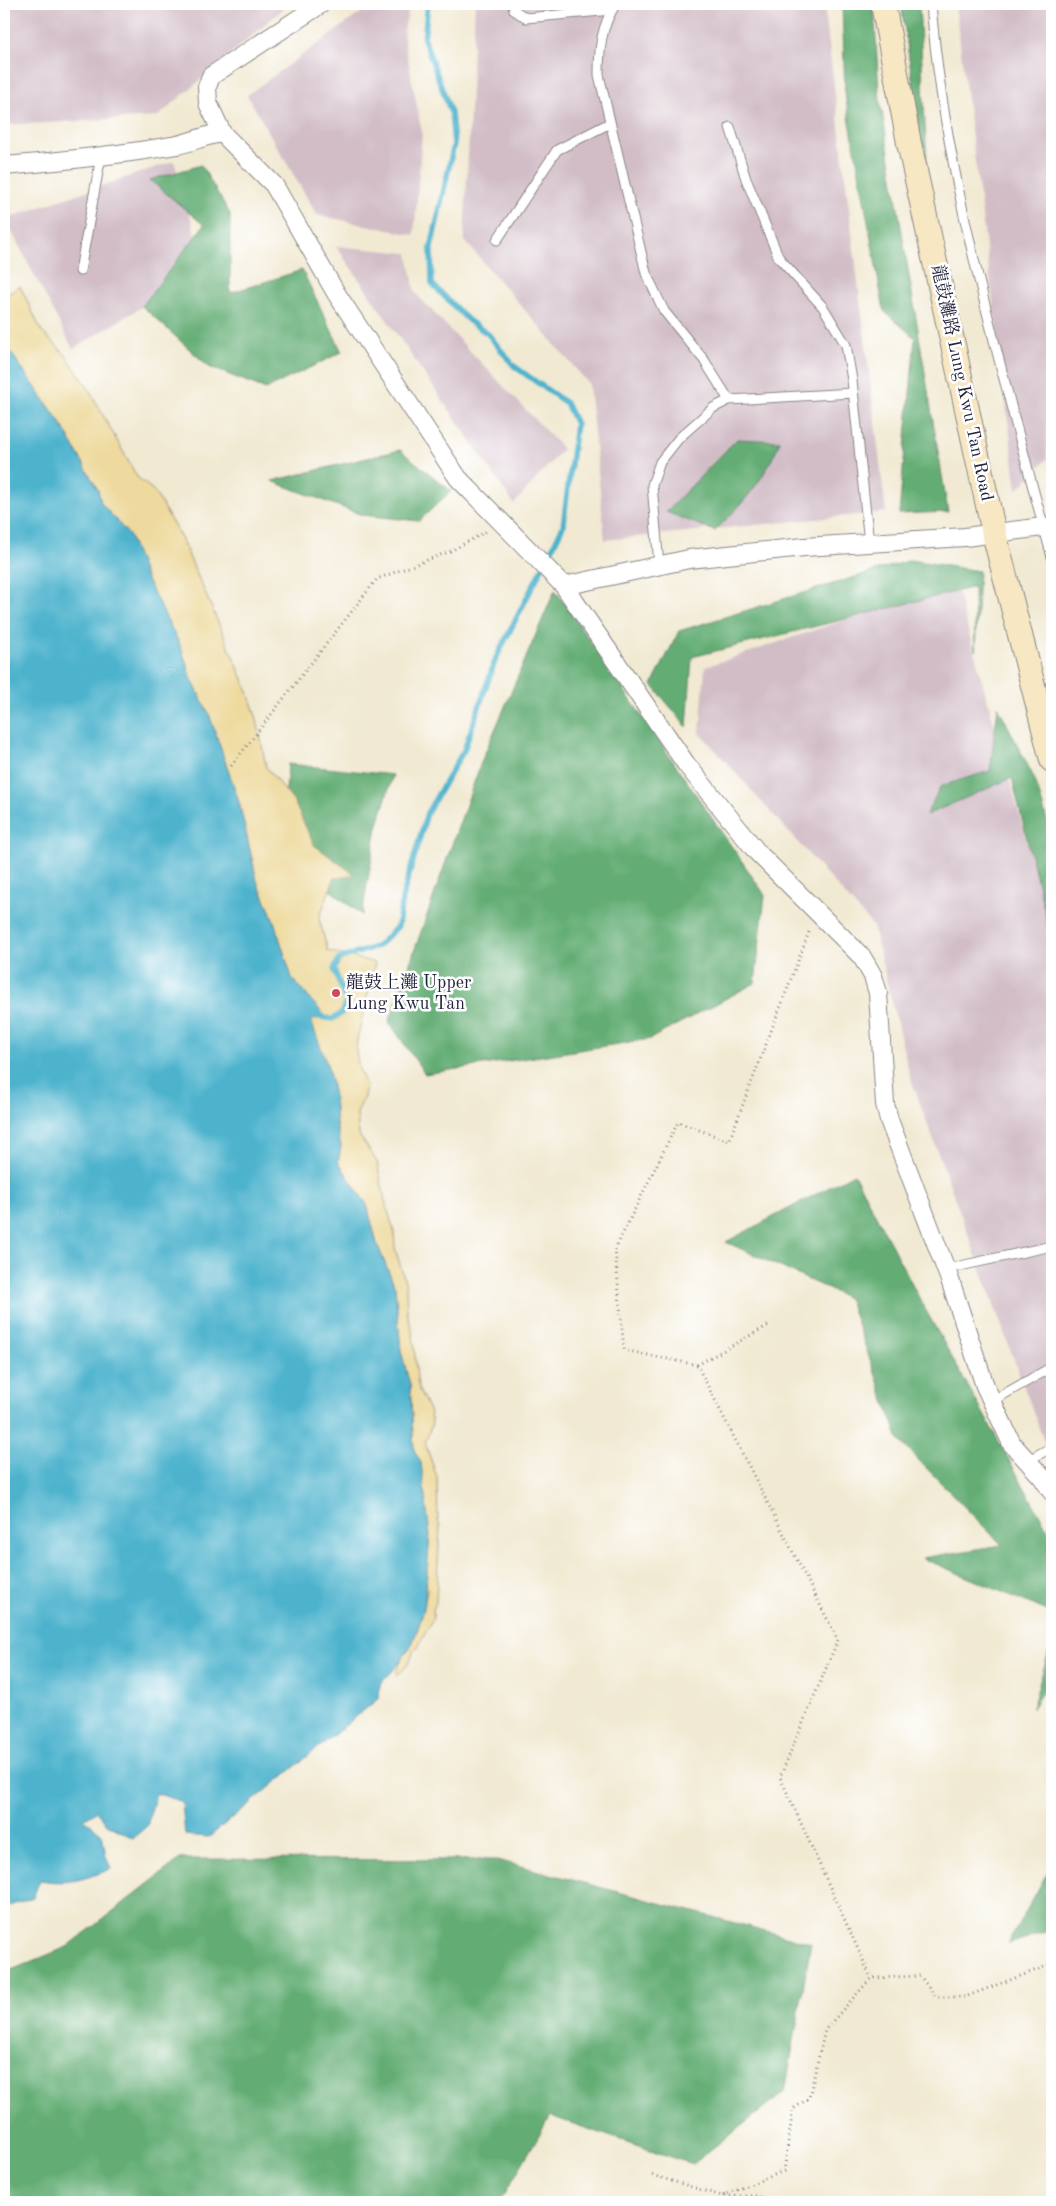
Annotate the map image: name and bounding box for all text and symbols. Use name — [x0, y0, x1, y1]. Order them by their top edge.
street label: 龍鼓灘路 Lung Kwu Tan Road — [928, 263, 998, 503]
place label: 龍鼓上灘 Upper Lung Kwu Tan — [346, 972, 472, 1013]
marker: 龍鼓上灘 Upper Lung Kwu Tan — [330, 987, 342, 999]

